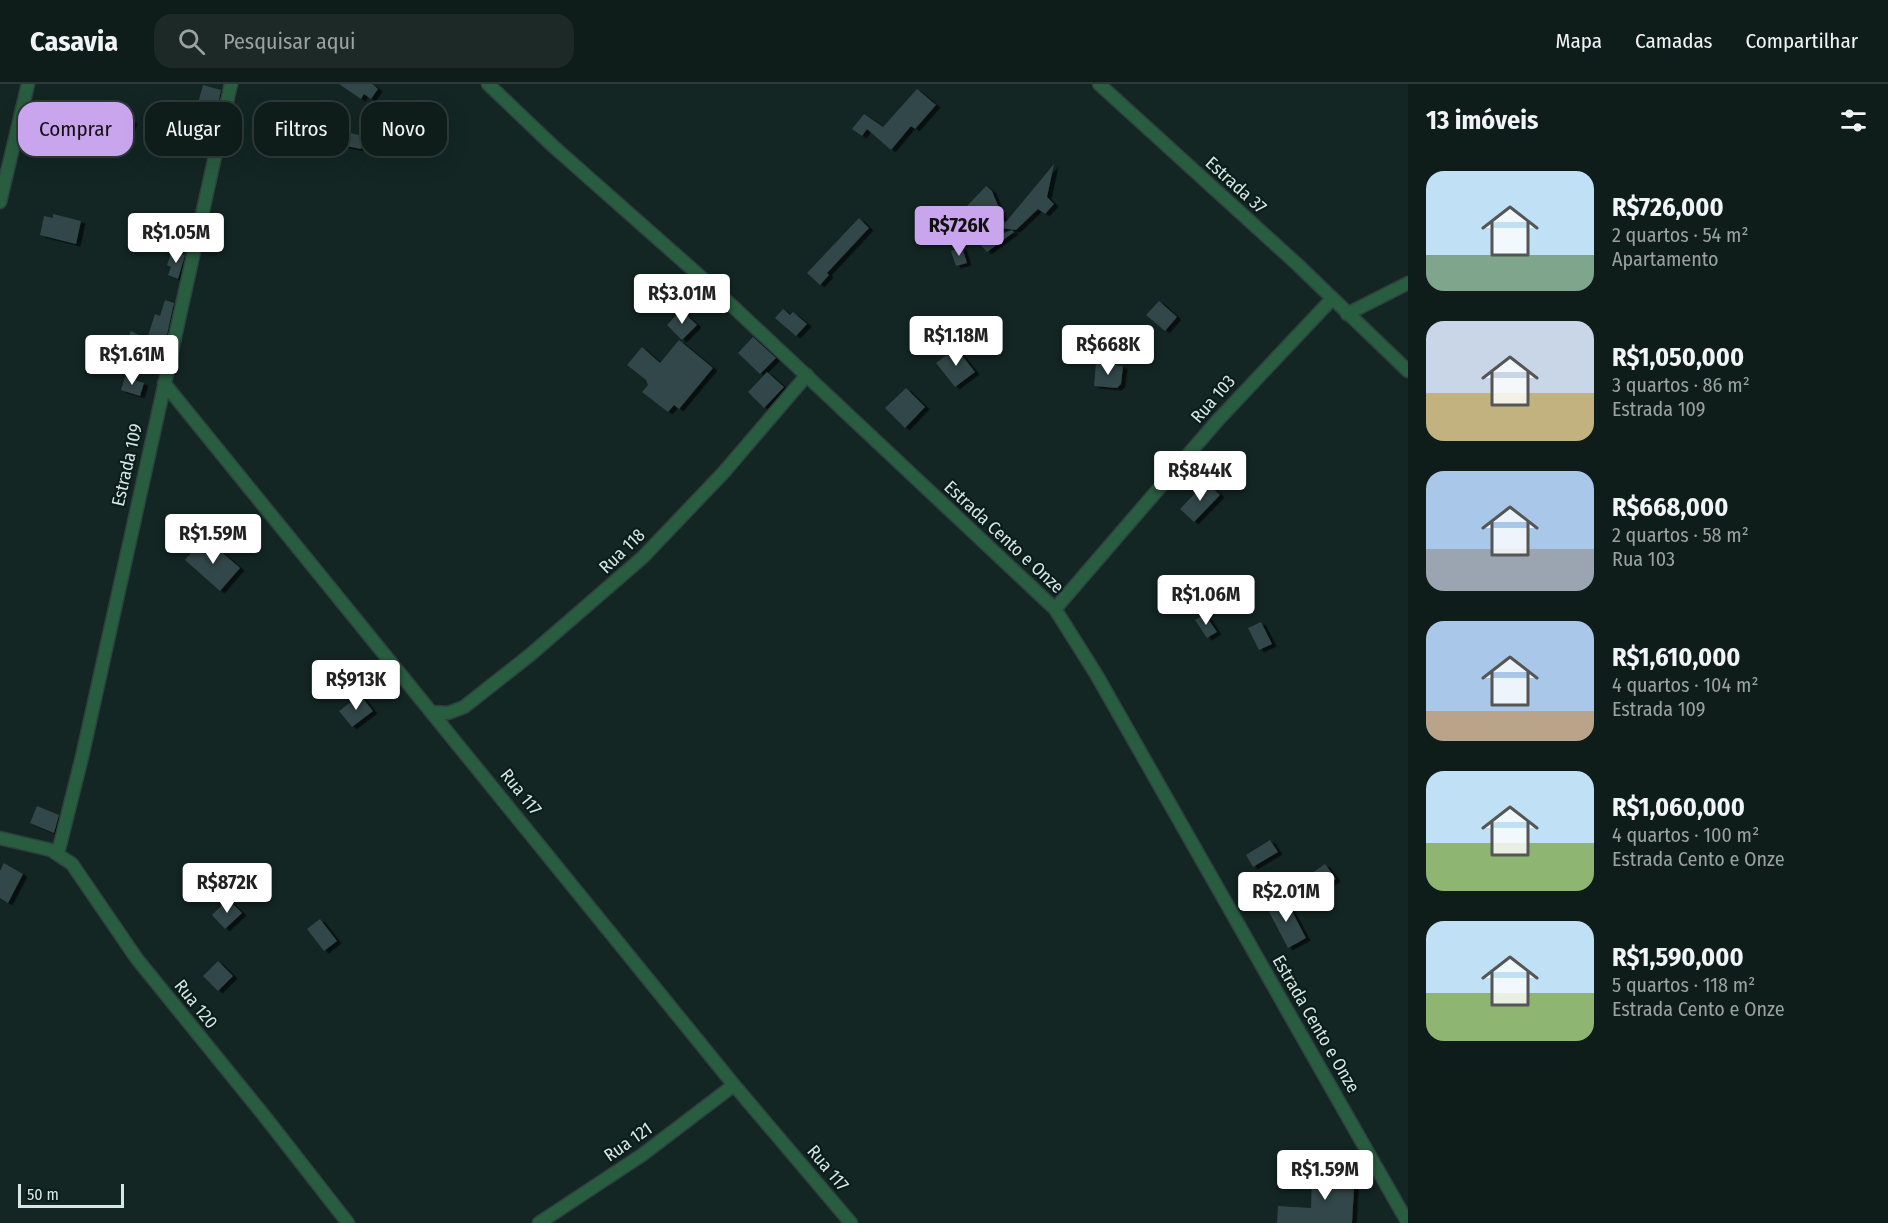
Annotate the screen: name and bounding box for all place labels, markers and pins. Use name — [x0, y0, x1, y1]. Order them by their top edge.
pin: R$726K — [910, 206, 1008, 257]
pin: R$1.05M — [121, 213, 231, 264]
pin: R$3.01M — [627, 274, 737, 325]
pin: R$1.18M — [901, 316, 1011, 367]
pin: R$668K — [1059, 325, 1157, 376]
pin: R$1.61M — [77, 335, 187, 386]
pin: R$844K — [1151, 451, 1249, 502]
pin: R$1.59M — [158, 514, 268, 565]
pin: R$1.06M — [1151, 575, 1261, 626]
pin: R$913K — [307, 660, 405, 711]
pin: R$872K — [178, 863, 276, 914]
pin: R$2.01M — [1231, 872, 1341, 923]
pin: R$1.59M — [1270, 1150, 1380, 1201]

